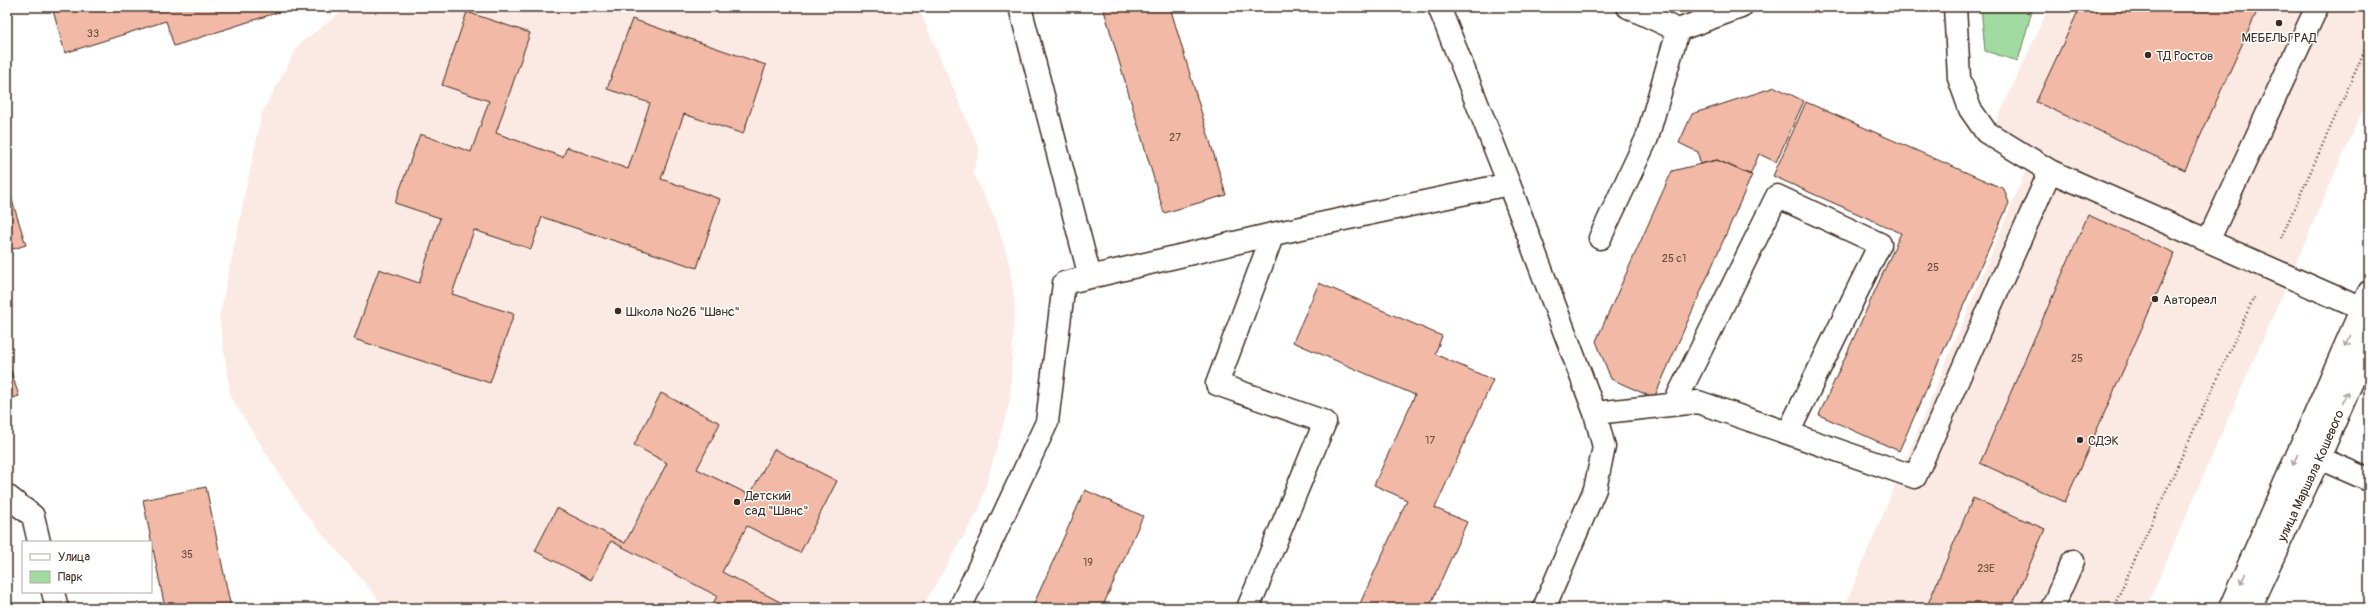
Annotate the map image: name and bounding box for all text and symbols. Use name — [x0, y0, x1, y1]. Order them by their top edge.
marker: МЕБЕЛЬГРАД — [2274, 18, 2284, 28]
house number: 33 — [87, 27, 99, 40]
place label: МЕБЕЛЬГРАД — [2241, 30, 2317, 46]
place label: ТД Ростов — [2156, 48, 2214, 64]
marker: ТД Ростов — [2143, 50, 2153, 60]
house number: 27 — [1169, 131, 1181, 144]
house number: 25 с1 — [1662, 252, 1686, 265]
house number: 25 — [1927, 261, 1939, 274]
place label: Автореал — [2163, 292, 2217, 308]
marker: Автореал — [2150, 294, 2160, 304]
place label: Школа №26 "Шанс" — [626, 304, 740, 320]
marker: Школа №26 "Шанс" — [613, 306, 623, 316]
one-way arrow — [2343, 334, 2351, 346]
house number: 25 — [2071, 352, 2083, 365]
one-way arrow — [2342, 391, 2350, 403]
street label: улица Маршала Кошевого — [2274, 408, 2348, 545]
place label: СДЭК — [2088, 433, 2119, 449]
house number: 17 — [1425, 434, 1435, 447]
marker: СДЭК — [2075, 435, 2085, 445]
one-way arrow — [2291, 453, 2298, 465]
place label: Детский сад "Шанс" — [744, 488, 809, 519]
marker: Детский сад "Шанс" — [732, 497, 742, 507]
legend — [22, 541, 152, 593]
house number: 35 — [181, 548, 193, 561]
text: Улица — [58, 550, 90, 565]
house number: 19 — [1083, 556, 1093, 569]
house number: 23Е — [1977, 562, 1995, 575]
text: Парк — [58, 570, 83, 585]
one-way arrow — [2238, 572, 2246, 584]

